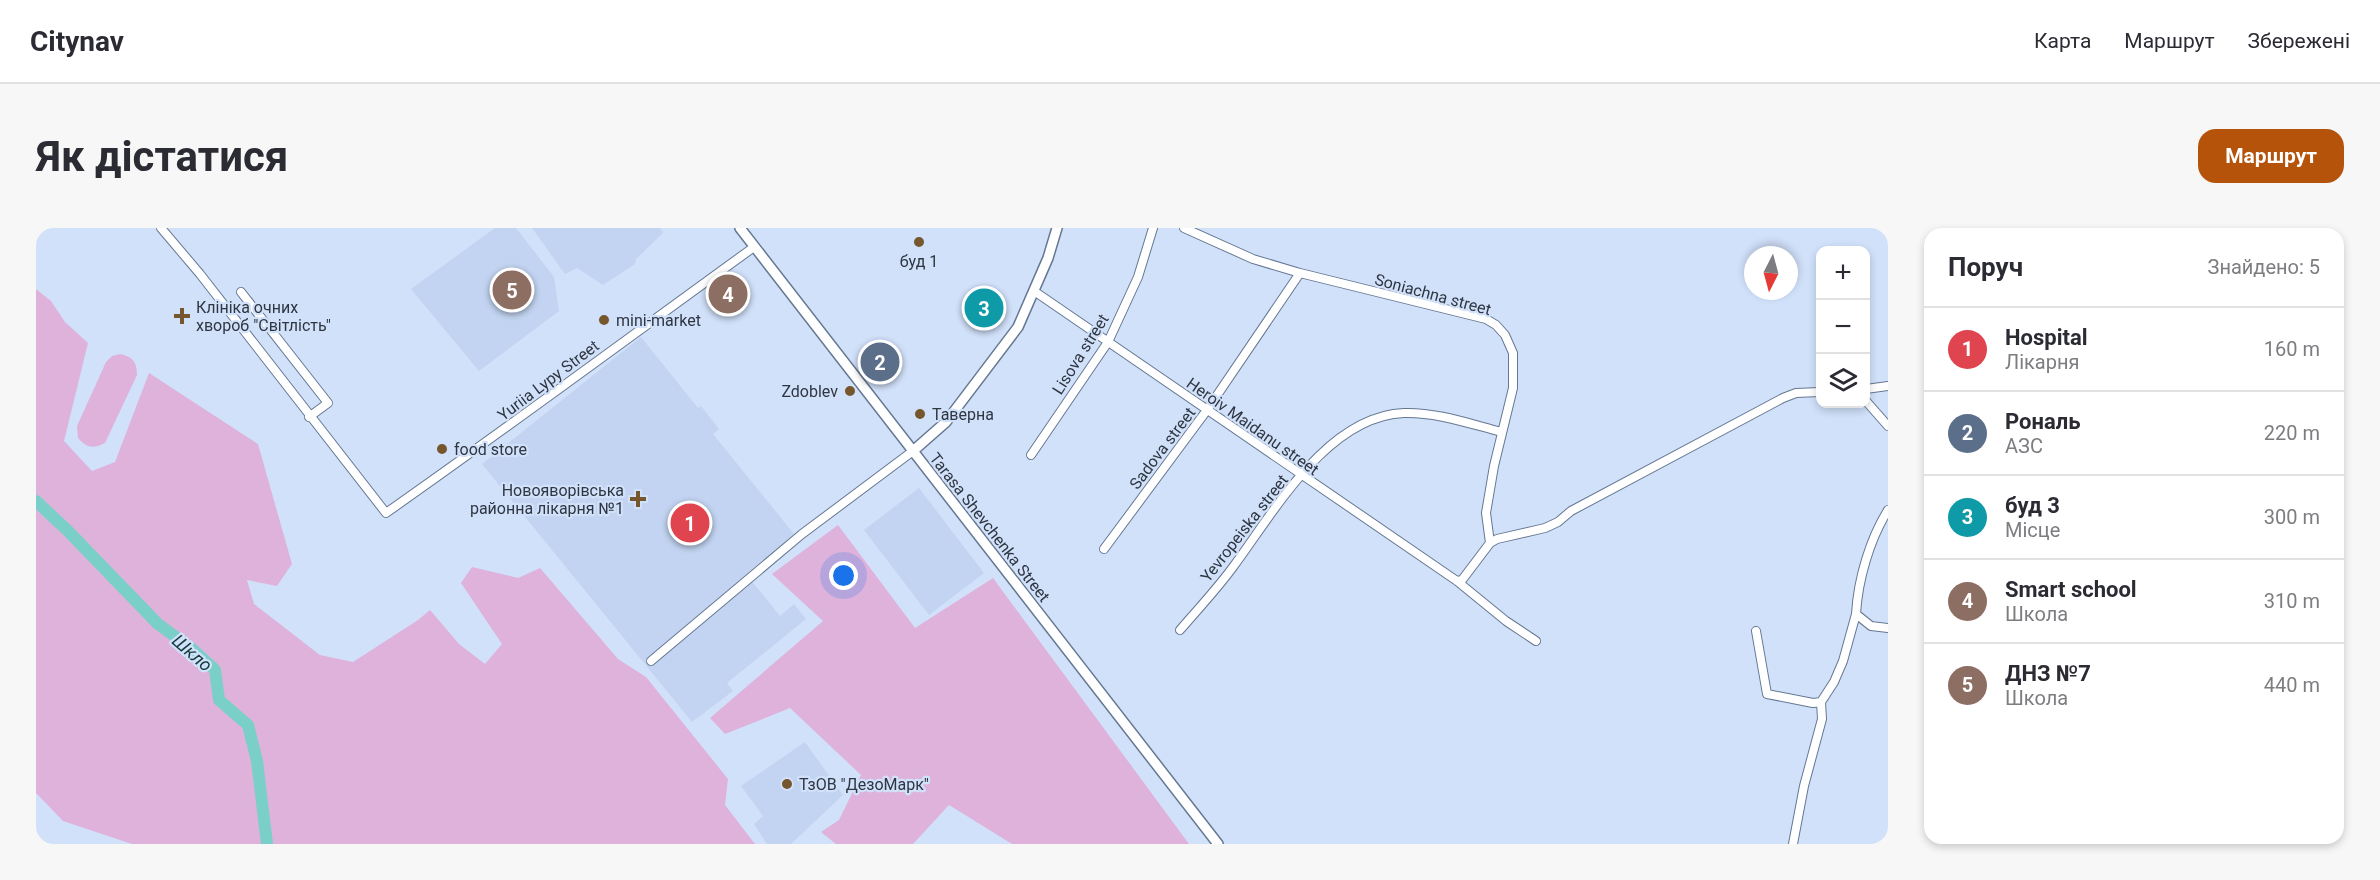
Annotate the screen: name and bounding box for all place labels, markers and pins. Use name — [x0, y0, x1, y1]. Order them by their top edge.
marker: буд 1 — [912, 235, 926, 249]
place label: буд 1 — [900, 252, 938, 271]
pin: 5 — [492, 268, 532, 312]
pin: 4 — [708, 272, 748, 316]
pin: 3 — [964, 286, 1004, 331]
place label: Клініка очних хвороб "Світлість" — [196, 298, 331, 335]
marker: Клініка очних хвороб "Світлість" — [173, 307, 191, 325]
place label: mini-market — [616, 311, 701, 330]
marker: mini-market — [597, 313, 611, 327]
pin: 2 — [860, 340, 900, 384]
place label: Zdoblev — [781, 382, 838, 401]
marker: Zdoblev — [843, 384, 857, 398]
place label: Таверна — [932, 405, 994, 424]
marker: Таверна — [913, 407, 927, 421]
place label: food store — [454, 440, 527, 459]
marker: food store — [435, 442, 449, 456]
place label: Новояворівська районна лікарня №1 — [470, 481, 624, 518]
marker: Новояворівська районна лікарня №1 — [629, 490, 647, 508]
pin: 1 — [670, 500, 710, 546]
place label: ТзОВ "ДезоМарк" — [799, 775, 929, 794]
marker: ТзОВ "ДезоМарк" — [780, 777, 794, 791]

